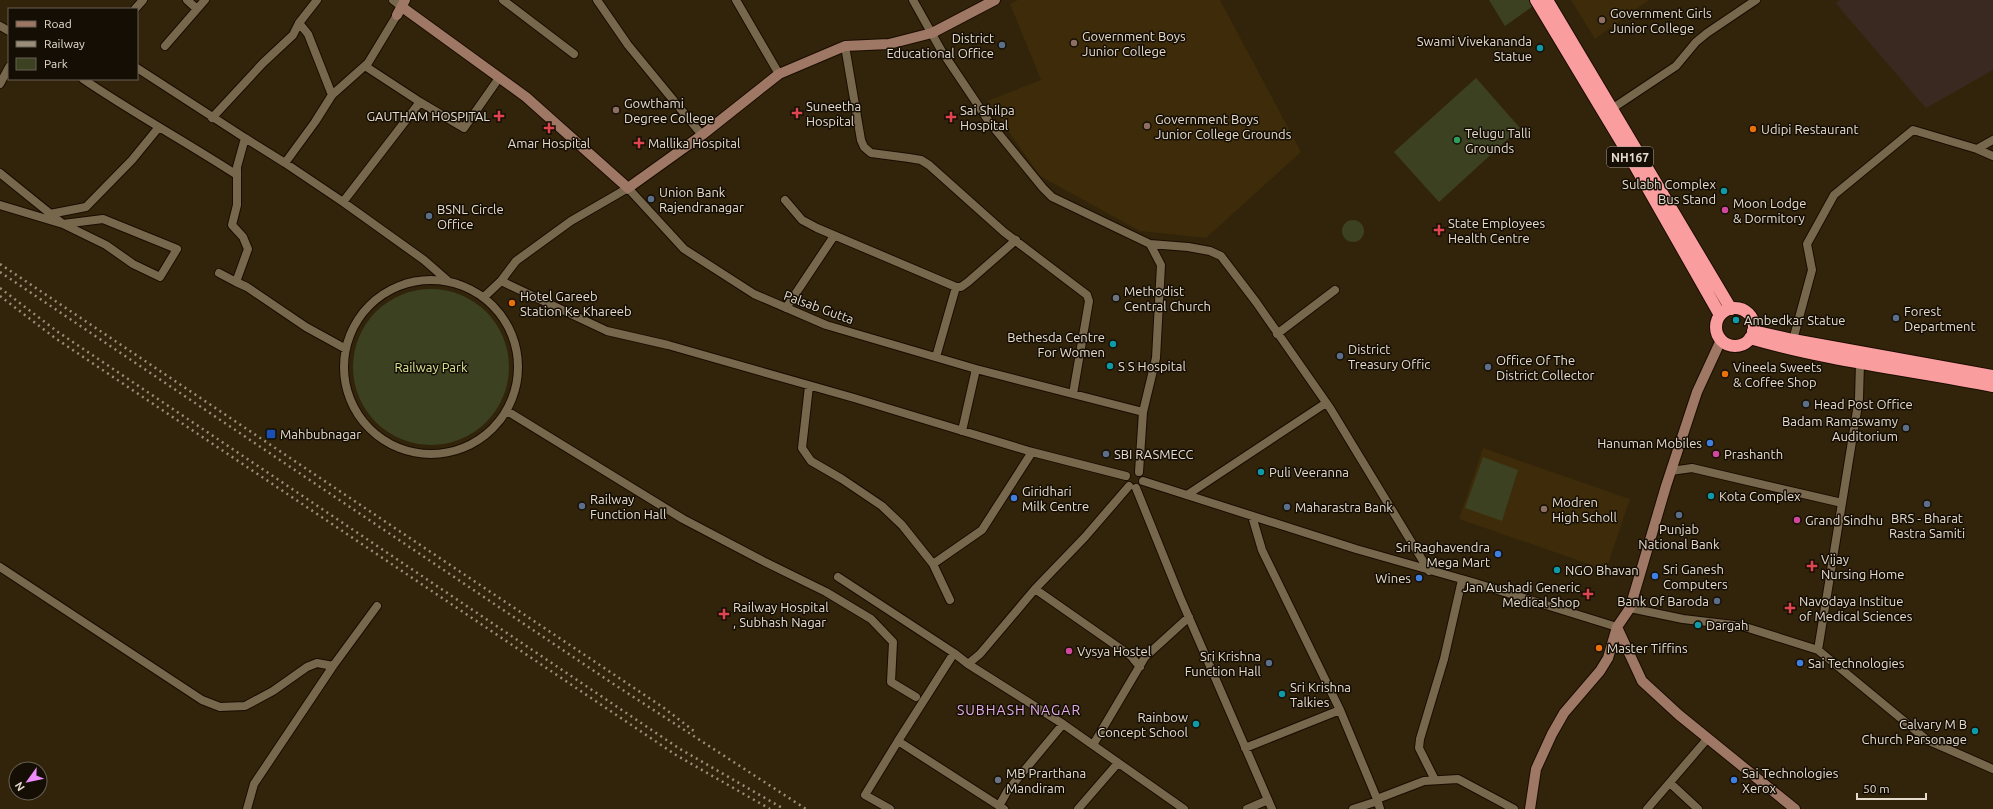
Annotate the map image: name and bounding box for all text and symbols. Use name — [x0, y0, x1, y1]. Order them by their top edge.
place label: Government Girls Junior College — [1610, 6, 1712, 35]
legend — [8, 8, 138, 80]
marker: Government Girls Junior College — [1597, 15, 1607, 25]
text: Road — [44, 17, 72, 30]
place label: Government Boys Junior College — [1082, 29, 1186, 58]
place label: District Educational Office — [886, 31, 994, 60]
place label: Swami Vivekananda Statue — [1417, 34, 1532, 63]
text: Railway — [44, 37, 85, 50]
marker: Government Boys Junior College — [1069, 38, 1079, 48]
marker: District Educational Office — [997, 40, 1007, 50]
marker: Swami Vivekananda Statue — [1535, 43, 1545, 53]
text: Park — [44, 57, 68, 70]
place label: Gowthami Degree College — [624, 96, 714, 125]
place label: Suneetha Hospital — [806, 99, 861, 128]
place label: Sai Shilpa Hospital — [960, 103, 1015, 132]
marker: Gowthami Degree College — [611, 105, 621, 115]
marker: Suneetha Hospital — [791, 107, 803, 119]
place label: GAUTHAM HOSPITAL — [366, 109, 490, 123]
marker: GAUTHAM HOSPITAL — [493, 110, 505, 122]
marker: Sai Shilpa Hospital — [945, 111, 957, 123]
place label: Government Boys Junior College Grounds — [1155, 112, 1292, 141]
marker: Government Boys Junior College Grounds — [1142, 121, 1152, 131]
marker: Amar Hospital — [543, 122, 555, 134]
place label: Udipi Restaurant — [1761, 122, 1859, 136]
marker: Udipi Restaurant — [1748, 124, 1758, 134]
place label: Telugu Talli Grounds — [1465, 126, 1531, 155]
marker: Telugu Talli Grounds — [1452, 135, 1462, 145]
place label: Amar Hospital — [508, 136, 591, 150]
place label: Mallika Hospital — [648, 136, 741, 150]
marker: Mallika Hospital — [633, 137, 645, 149]
road number: NH167 — [1607, 147, 1653, 167]
place label: Sulabh Complex Bus Stand — [1622, 177, 1716, 206]
place label: Union Bank Rajendranagar — [659, 185, 744, 214]
marker: Sulabh Complex Bus Stand — [1719, 186, 1729, 196]
marker: Union Bank Rajendranagar — [646, 194, 656, 204]
place label: Moon Lodge & Dormitory — [1733, 196, 1806, 225]
place label: BSNL Circle Office — [437, 202, 504, 231]
marker: Moon Lodge & Dormitory — [1720, 205, 1730, 215]
marker: BSNL Circle Office — [424, 211, 434, 221]
place label: State Employees Health Centre — [1448, 216, 1546, 245]
marker: State Employees Health Centre — [1433, 224, 1445, 236]
place label: Methodist Central Church — [1124, 284, 1211, 313]
street label: Palsab Gutta — [782, 288, 856, 326]
place label: Hotel Gareeb Station Ke Khareeb — [520, 289, 632, 318]
marker: Methodist Central Church — [1111, 293, 1121, 303]
marker: Hotel Gareeb Station Ke Khareeb — [507, 298, 517, 308]
place label: Forest Department — [1904, 304, 1976, 333]
place label: Ambedkar Statue — [1744, 313, 1845, 327]
marker: Forest Department — [1891, 313, 1901, 323]
marker: Ambedkar Statue — [1731, 315, 1741, 325]
place label: Bethesda Centre For Women — [1007, 330, 1105, 359]
marker: Bethesda Centre For Women — [1108, 339, 1118, 349]
place label: District Treasury Offic — [1348, 342, 1430, 371]
marker: District Treasury Offic — [1335, 351, 1345, 361]
place label: Office Of The District Collector — [1496, 353, 1595, 382]
place label: S S Hospital — [1118, 359, 1186, 373]
park label: Railway Park — [394, 360, 468, 374]
place label: Vineela Sweets & Coffee Shop — [1733, 360, 1822, 389]
marker: S S Hospital — [1105, 361, 1115, 371]
marker: Office Of The District Collector — [1483, 362, 1493, 372]
marker: Vineela Sweets & Coffee Shop — [1720, 369, 1730, 379]
place label: Head Post Office — [1814, 397, 1913, 411]
marker: Head Post Office — [1801, 399, 1811, 409]
place label: Badam Ramaswamy Auditorium — [1782, 414, 1898, 443]
marker: Badam Ramaswamy Auditorium — [1901, 423, 1911, 433]
place label: Mahbubnagar — [280, 427, 361, 441]
marker: Mahbubnagar — [265, 428, 277, 440]
place label: Hanuman Mobiles — [1597, 436, 1702, 450]
marker: Hanuman Mobiles — [1705, 438, 1715, 448]
place label: SBI RASMECC — [1114, 447, 1194, 461]
place label: Prashanth — [1724, 447, 1783, 461]
marker: SBI RASMECC — [1101, 449, 1111, 459]
marker: Prashanth — [1711, 449, 1721, 459]
place label: Puli Veeranna — [1269, 465, 1349, 479]
marker: Puli Veeranna — [1256, 467, 1266, 477]
place label: Giridhari Milk Centre — [1022, 484, 1089, 513]
place label: Kota Complex — [1719, 489, 1801, 503]
marker: Kota Complex — [1706, 491, 1716, 501]
place label: Railway Function Hall — [590, 492, 667, 521]
marker: Giridhari Milk Centre — [1009, 493, 1019, 503]
place label: Modren High Scholl — [1552, 495, 1617, 524]
marker: BRS - Bharat Rastra Samiti — [1922, 499, 1932, 509]
place label: Maharastra Bank — [1295, 500, 1393, 514]
marker: Railway Function Hall — [577, 501, 587, 511]
marker: Maharastra Bank — [1282, 502, 1292, 512]
marker: Modren High Scholl — [1539, 504, 1549, 514]
marker: Punjab National Bank — [1674, 510, 1684, 520]
place label: BRS - Bharat Rastra Samiti — [1889, 511, 1965, 540]
place label: Grand Sindhu — [1805, 513, 1883, 527]
marker: Grand Sindhu — [1792, 515, 1802, 525]
place label: Punjab National Bank — [1638, 522, 1720, 551]
place label: Sri Raghavendra Mega Mart — [1396, 540, 1490, 569]
marker: Sri Raghavendra Mega Mart — [1493, 549, 1503, 559]
place label: Vijay Nursing Home — [1821, 552, 1904, 581]
marker: Vijay Nursing Home — [1806, 560, 1818, 572]
place label: Sri Ganesh Computers — [1663, 562, 1728, 591]
place label: NGO Bhavan — [1565, 563, 1639, 577]
marker: NGO Bhavan — [1552, 565, 1562, 575]
place label: Wines — [1375, 571, 1411, 585]
marker: Sri Ganesh Computers — [1650, 571, 1660, 581]
marker: Wines — [1414, 573, 1424, 583]
place label: Jan Aushadi Generic Medical Shop — [1463, 580, 1580, 609]
marker: Jan Aushadi Generic Medical Shop — [1583, 589, 1593, 599]
place label: Bank Of Baroda — [1617, 594, 1709, 608]
place label: Navodaya Institue of Medical Sciences — [1799, 594, 1913, 623]
marker: Bank Of Baroda — [1712, 596, 1722, 606]
place label: Railway Hospital , Subhash Nagar — [733, 600, 829, 630]
marker: Navodaya Institue of Medical Sciences — [1784, 602, 1796, 614]
marker: Railway Hospital , Subhash Nagar — [718, 608, 730, 620]
place label: Dargah — [1706, 618, 1748, 632]
marker: Dargah — [1693, 620, 1703, 630]
place label: Master Tiffins — [1607, 641, 1688, 655]
marker: Master Tiffins — [1594, 643, 1604, 653]
place label: Vysya Hostel — [1077, 644, 1152, 658]
marker: Vysya Hostel — [1064, 646, 1074, 656]
place label: Sri Krishna Function Hall — [1185, 649, 1262, 678]
place label: Sai Technologies — [1808, 656, 1905, 670]
marker: Sri Krishna Function Hall — [1264, 658, 1274, 668]
marker: Sai Technologies — [1795, 658, 1805, 668]
place label: Sri Krishna Talkies — [1290, 680, 1351, 709]
marker: Sri Krishna Talkies — [1277, 689, 1287, 699]
district label: SUBHASH NAGAR — [957, 702, 1081, 718]
place label: Rainbow Concept School — [1097, 710, 1189, 739]
place label: Calvary M B Church Parsonage — [1862, 717, 1967, 746]
marker: Rainbow Concept School — [1191, 719, 1201, 729]
marker: Calvary M B Church Parsonage — [1970, 726, 1980, 736]
north arrow — [8, 761, 48, 801]
place label: MB Prarthana Mandiram — [1006, 766, 1086, 795]
place label: Sai Technologies Xerox — [1742, 766, 1839, 795]
marker: MB Prarthana Mandiram — [993, 775, 1003, 785]
marker: Sai Technologies Xerox — [1729, 775, 1739, 785]
scale bar — [1857, 775, 1926, 801]
text: N — [12, 780, 27, 793]
text: 50 m — [1863, 782, 1890, 795]

